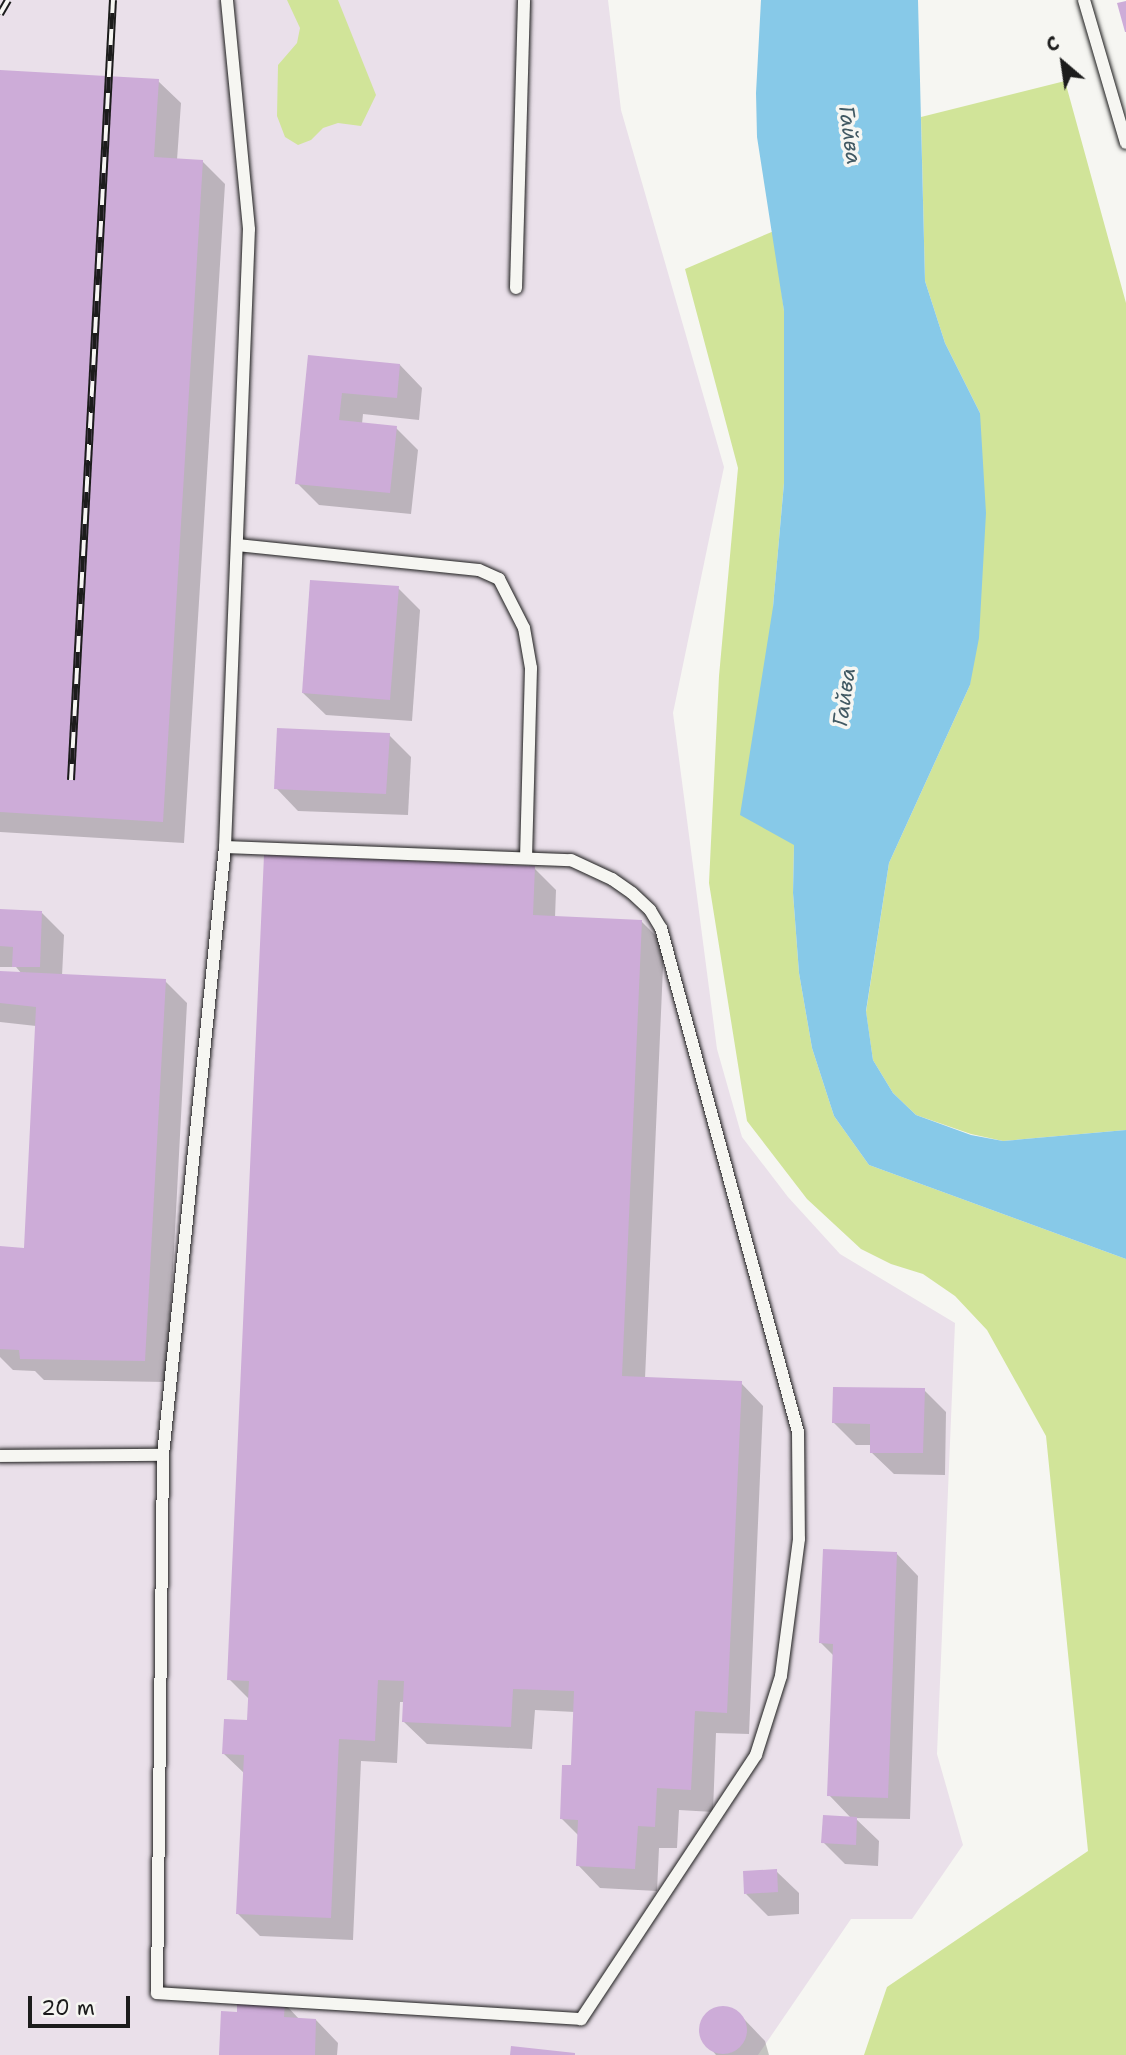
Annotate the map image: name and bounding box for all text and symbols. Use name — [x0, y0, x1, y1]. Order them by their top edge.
north arrow — [1028, 28, 1098, 98]
text: С — [1041, 30, 1064, 58]
water label: Гайва — [833, 104, 867, 166]
water label: Гайва — [827, 666, 861, 728]
scale bar — [32, 1982, 133, 2026]
text: 20 m — [41, 1994, 95, 2022]

